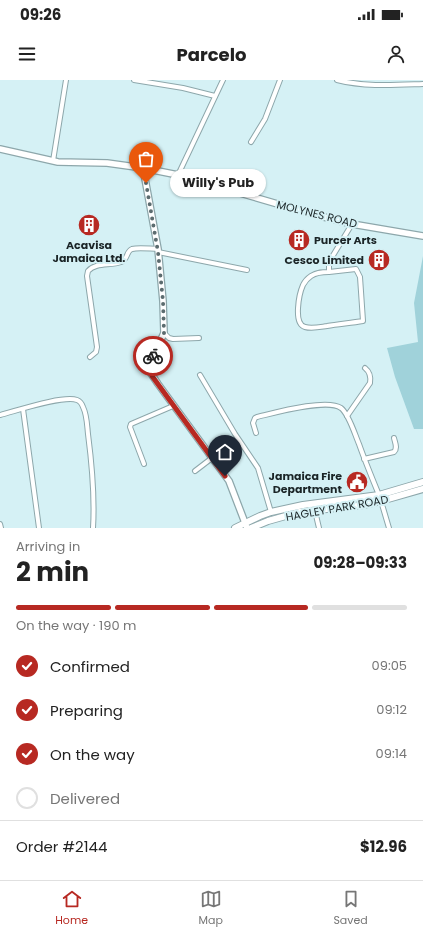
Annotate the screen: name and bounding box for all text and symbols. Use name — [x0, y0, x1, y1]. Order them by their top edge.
text: 09:26 — [20, 4, 61, 25]
text: Parcelo — [177, 42, 246, 67]
icon: menu — [16, 43, 38, 65]
icon: person — [385, 43, 407, 65]
pin — [129, 142, 163, 183]
icon: bag — [135, 148, 157, 170]
callout: Willy's Pub — [170, 169, 266, 197]
text: Willy's Pub — [182, 173, 254, 192]
street label: MOLYNES ROAD — [275, 196, 359, 232]
building icon: Acavisa Jamaica Ltd. — [76, 212, 102, 238]
building icon: Purcer Arts — [286, 227, 312, 253]
place label: Purcer Arts — [314, 232, 377, 248]
place label: Acavisa Jamaica Ltd. — [53, 237, 125, 266]
building icon: Cesco Limited — [366, 247, 392, 273]
place label: Cesco Limited — [285, 252, 364, 268]
courier — [133, 336, 173, 376]
icon: bike — [142, 345, 164, 367]
pin — [208, 435, 242, 476]
icon: home — [214, 441, 236, 463]
place label: Jamaica Fire Department — [269, 468, 343, 497]
public building icon: Jamaica Fire Department — [344, 469, 370, 495]
street label: HAGLEY PARK ROAD — [284, 491, 390, 525]
text: Arriving in — [16, 537, 80, 556]
text: 09:28–09:33 — [314, 552, 407, 573]
text: 2 min — [16, 554, 89, 590]
text: On the way · 190 m — [16, 616, 136, 635]
icon: check — [16, 655, 38, 677]
text: Confirmed — [50, 656, 130, 677]
text: 09:05 — [372, 656, 407, 675]
icon: check — [16, 699, 38, 721]
text: Preparing — [50, 700, 123, 721]
text: 09:12 — [376, 700, 407, 719]
icon: check — [16, 743, 38, 765]
text: On the way — [50, 744, 135, 765]
text: 09:14 — [376, 744, 407, 763]
text: Delivered — [50, 788, 120, 809]
text: Order #2144 — [16, 836, 107, 857]
text: $12.96 — [360, 836, 407, 857]
tab: Home — [55, 888, 88, 929]
tab: Map — [199, 888, 223, 929]
tab: Saved — [333, 888, 368, 929]

